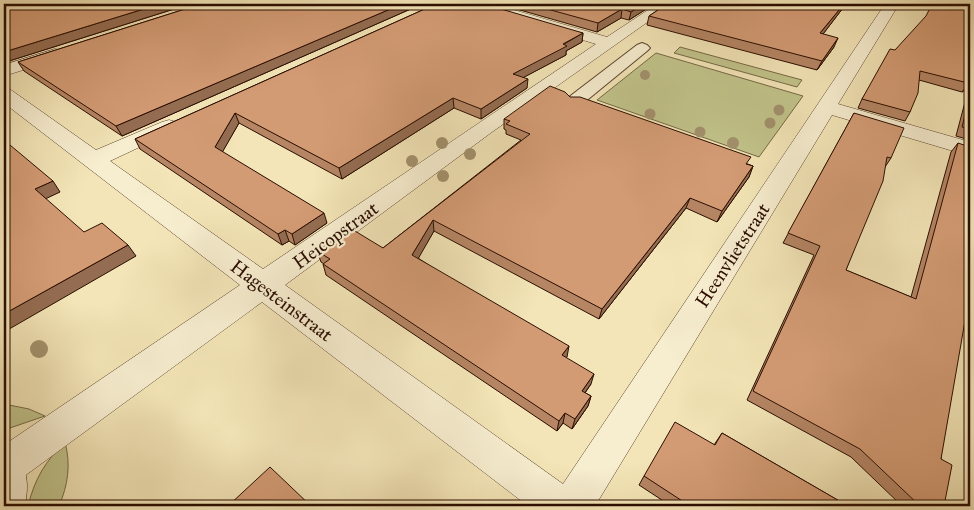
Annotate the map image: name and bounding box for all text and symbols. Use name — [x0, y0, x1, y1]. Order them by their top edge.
street label: Heicopstraat — [288, 197, 383, 274]
street label: Heenvlietstraat — [690, 199, 775, 312]
street label: Hagesteinstraat — [226, 255, 337, 347]

